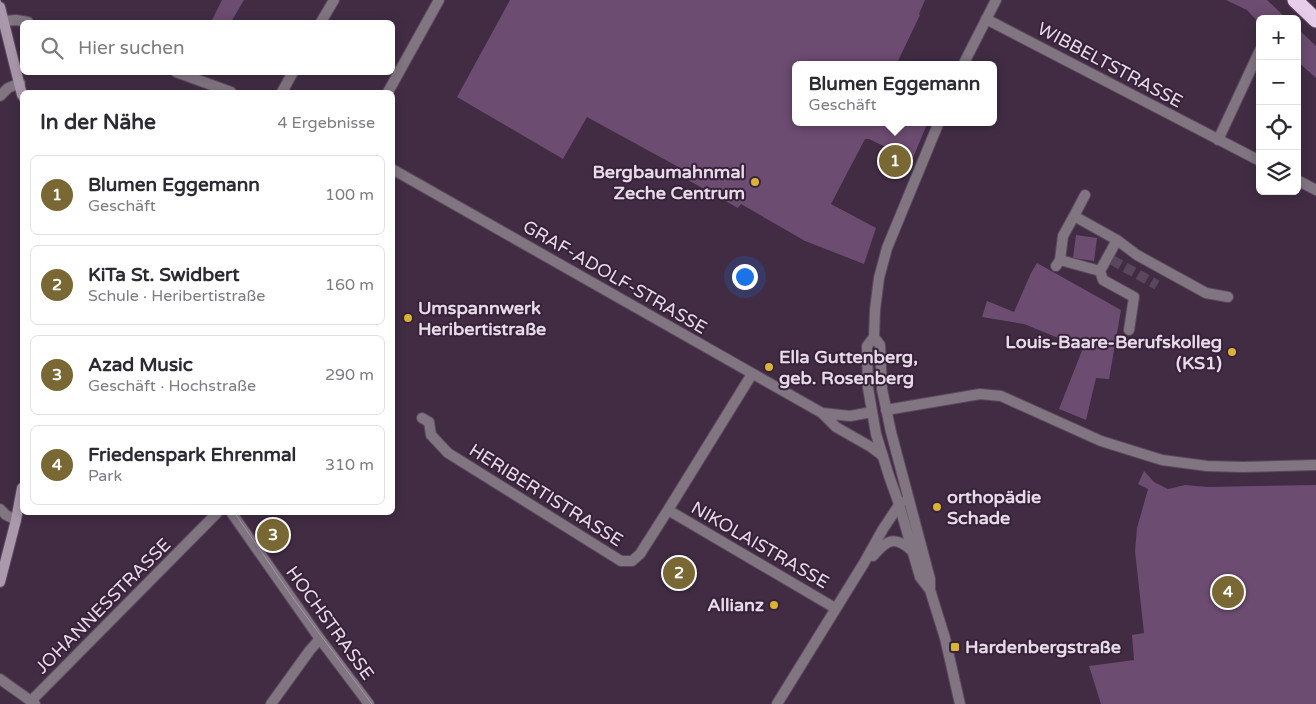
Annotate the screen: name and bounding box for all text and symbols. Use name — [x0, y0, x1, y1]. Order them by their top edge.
map controls — [1256, 15, 1301, 195]
button: + — [1256, 15, 1301, 60]
street label: WIBBELTSTRASSE — [1034, 17, 1186, 113]
search box — [20, 20, 395, 75]
icon: search — [38, 34, 66, 62]
text: Hier suchen — [78, 37, 185, 59]
button: − — [1256, 60, 1301, 105]
popup — [792, 61, 997, 126]
text: Blumen Eggemann — [809, 73, 980, 95]
text: Geschäft — [809, 95, 877, 115]
button: locate — [1256, 105, 1301, 150]
text: In der Nähe — [40, 110, 156, 135]
text: 4 Ergebnisse — [277, 113, 375, 133]
pin: 1 — [879, 142, 911, 180]
button: layers — [1256, 150, 1301, 195]
place label: Bergbaumahnmal Zeche Centrum — [592, 161, 745, 204]
text: Blumen Eggemann — [88, 174, 260, 196]
marker: Bergbaumahnmal Zeche Centrum — [749, 176, 761, 188]
text: 1 — [52, 185, 62, 205]
text: 100 m — [325, 185, 374, 205]
text: Geschäft — [88, 196, 156, 216]
street label: GRAF-ADOLF-STRASSE — [519, 215, 711, 339]
text: KiTa St. Swidbert — [88, 264, 240, 286]
your location — [732, 264, 758, 290]
text: 2 — [52, 275, 62, 295]
text: 160 m — [325, 275, 374, 295]
text: Schule · Heribertistraße — [88, 286, 265, 306]
place label: Umspannwerk Heribertistraße — [418, 297, 546, 340]
marker: Umspannwerk Heribertistraße — [402, 312, 414, 324]
place label: Louis-Baare-Berufskolleg (KS1) — [1005, 331, 1222, 374]
place label: Ella Guttenberg, geb. Rosenberg — [779, 346, 918, 389]
marker: Louis-Baare-Berufskolleg (KS1) — [1226, 346, 1238, 358]
text: Azad Music — [88, 354, 193, 376]
marker: Ella Guttenberg, geb. Rosenberg — [763, 361, 775, 373]
text: 3 — [52, 365, 62, 385]
text: 290 m — [325, 365, 374, 385]
text: Geschäft · Hochstraße — [88, 376, 256, 396]
street label: HERIBERTISTRASSE — [465, 439, 627, 551]
text: Friedenspark Ehrenmal — [88, 444, 296, 466]
text: 4 — [52, 455, 62, 475]
text: 310 m — [325, 455, 374, 475]
text: Park — [88, 466, 122, 486]
place label: orthopädie Schade — [947, 486, 1041, 529]
street label: NIKOLAISTRASSE — [687, 497, 833, 593]
marker: orthopädie Schade — [931, 501, 943, 513]
pin: 3 — [257, 516, 289, 554]
street label: JOHANNESSTRASSE — [31, 534, 175, 678]
pin: 2 — [663, 554, 695, 592]
street label: HOCHSTRASSE — [281, 562, 379, 684]
pin: 4 — [1212, 573, 1244, 611]
place label: Allianz — [707, 594, 764, 616]
marker: Allianz — [768, 599, 780, 611]
place label: Hardenbergstraße — [965, 636, 1121, 658]
marker: Hardenbergstraße — [949, 641, 961, 653]

